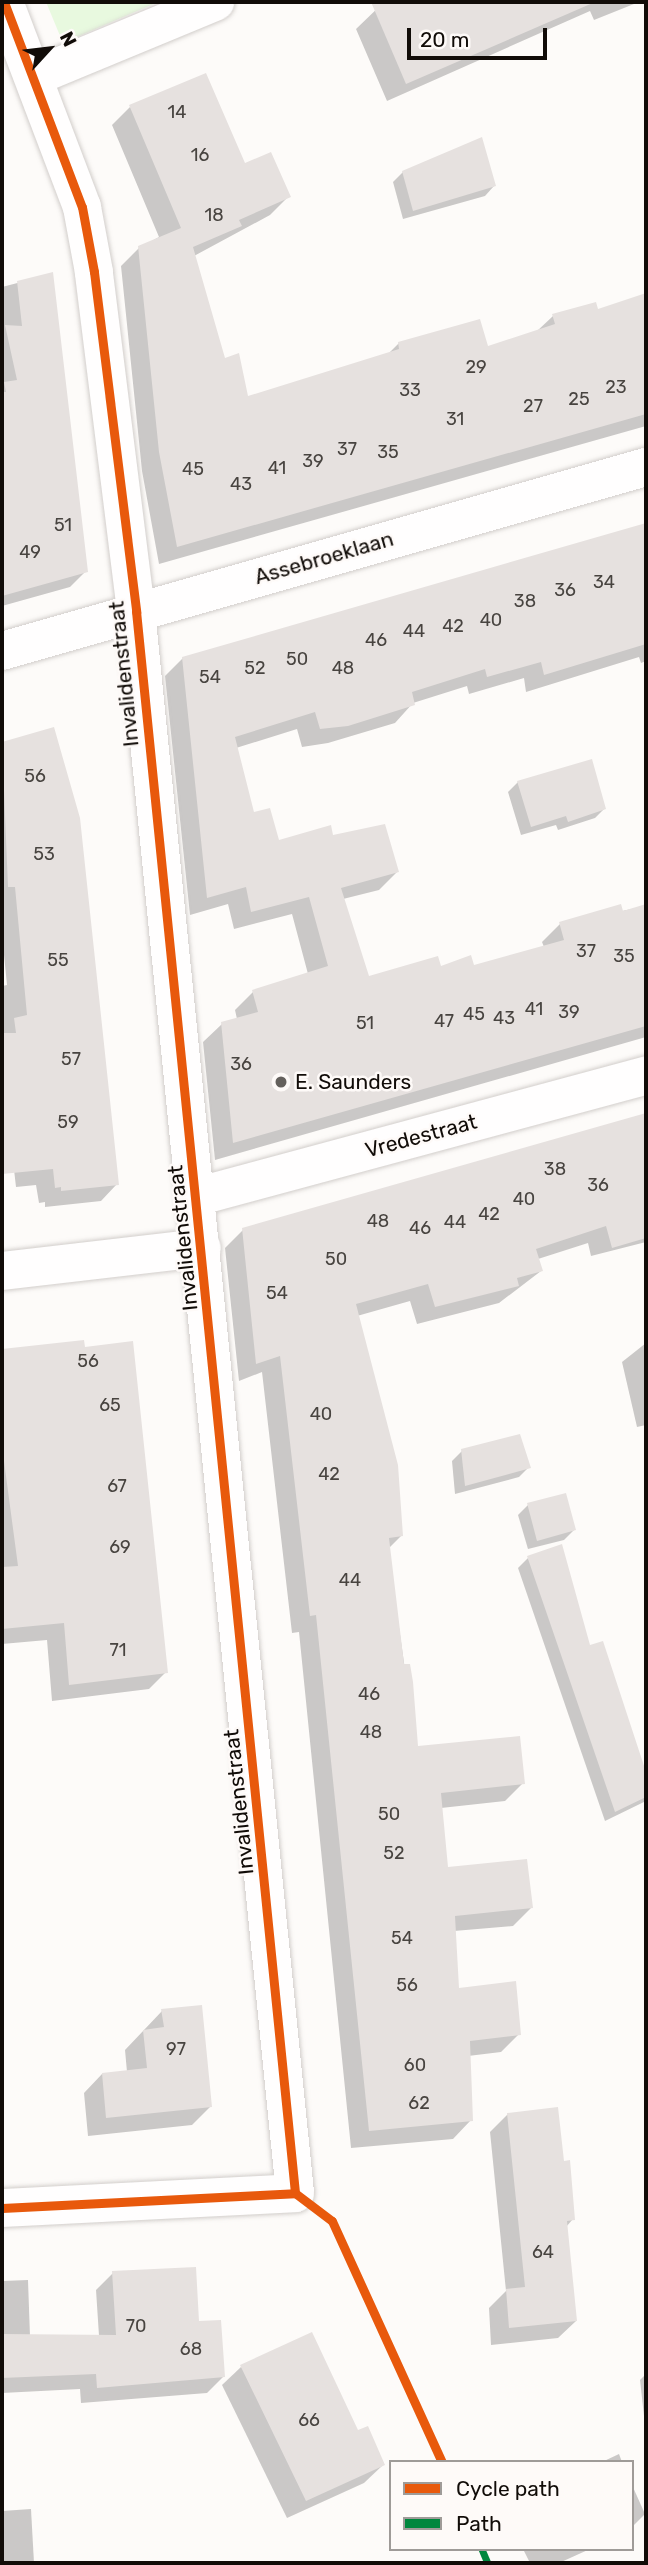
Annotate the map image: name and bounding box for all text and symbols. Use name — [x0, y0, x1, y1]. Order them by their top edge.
north arrow — [14, 14, 84, 84]
scale bar — [410, 14, 550, 58]
text: 20 m — [420, 27, 469, 52]
text: N — [55, 28, 82, 51]
house number: 14 — [168, 101, 186, 123]
house number: 16 — [191, 144, 209, 166]
house number: 18 — [204, 204, 224, 226]
house number: 29 — [465, 356, 487, 378]
house number: 23 — [605, 376, 627, 398]
house number: 33 — [399, 379, 421, 401]
house number: 25 — [568, 388, 590, 410]
house number: 27 — [523, 395, 543, 417]
house number: 31 — [446, 408, 464, 430]
house number: 37 — [337, 438, 357, 460]
house number: 35 — [377, 441, 399, 463]
house number: 39 — [302, 450, 324, 472]
house number: 41 — [268, 457, 286, 479]
house number: 45 — [182, 458, 204, 480]
house number: 43 — [230, 473, 252, 495]
house number: 51 — [54, 514, 72, 536]
street label: Assebroeklaan — [252, 526, 396, 590]
house number: 49 — [19, 541, 41, 563]
house number: 34 — [593, 571, 615, 593]
house number: 36 — [554, 579, 576, 601]
house number: 38 — [514, 590, 536, 612]
street label: Invalidenstraat — [104, 600, 144, 748]
house number: 40 — [480, 609, 502, 631]
house number: 42 — [442, 615, 464, 637]
house number: 44 — [403, 620, 425, 642]
house number: 46 — [365, 629, 387, 651]
house number: 50 — [286, 648, 308, 670]
house number: 52 — [244, 657, 266, 679]
house number: 48 — [332, 657, 354, 679]
house number: 54 — [199, 666, 221, 688]
house number: 56 — [24, 765, 46, 787]
house number: 53 — [33, 843, 55, 865]
house number: 37 — [576, 940, 596, 962]
house number: 35 — [613, 945, 635, 967]
house number: 55 — [47, 949, 69, 971]
house number: 41 — [525, 998, 543, 1020]
house number: 39 — [558, 1001, 580, 1023]
house number: 45 — [463, 1003, 485, 1025]
house number: 43 — [493, 1007, 515, 1029]
house number: 47 — [434, 1010, 454, 1032]
house number: 51 — [356, 1012, 374, 1034]
house number: 57 — [61, 1048, 81, 1070]
house number: 36 — [230, 1053, 252, 1075]
place label: E. Saunders — [295, 1069, 411, 1095]
marker: E. Saunders — [273, 1074, 289, 1090]
street label: Vredestraat — [362, 1109, 480, 1163]
house number: 59 — [57, 1111, 79, 1133]
house number: 38 — [544, 1158, 566, 1180]
street label: Invalidenstraat — [163, 1164, 203, 1312]
house number: 36 — [587, 1174, 609, 1196]
house number: 40 — [513, 1188, 535, 1210]
house number: 42 — [478, 1203, 500, 1225]
house number: 48 — [367, 1210, 389, 1232]
house number: 44 — [444, 1211, 466, 1233]
house number: 46 — [409, 1217, 431, 1239]
house number: 50 — [325, 1248, 347, 1270]
house number: 54 — [266, 1282, 288, 1304]
house number: 56 — [77, 1350, 99, 1372]
house number: 65 — [99, 1394, 121, 1416]
house number: 40 — [310, 1403, 332, 1425]
house number: 42 — [318, 1463, 340, 1485]
house number: 67 — [107, 1475, 127, 1497]
house number: 69 — [109, 1536, 131, 1558]
house number: 44 — [339, 1569, 361, 1591]
house number: 71 — [110, 1639, 126, 1661]
house number: 46 — [358, 1683, 380, 1705]
house number: 48 — [360, 1721, 382, 1743]
street label: Invalidenstraat — [219, 1728, 259, 1876]
house number: 50 — [378, 1803, 400, 1825]
house number: 52 — [383, 1842, 405, 1864]
house number: 54 — [391, 1927, 413, 1949]
house number: 56 — [396, 1974, 418, 1996]
house number: 97 — [166, 2038, 186, 2060]
house number: 60 — [404, 2054, 426, 2076]
house number: 62 — [408, 2092, 430, 2114]
house number: 64 — [532, 2241, 554, 2263]
house number: 70 — [126, 2315, 146, 2337]
house number: 68 — [180, 2338, 202, 2360]
house number: 66 — [298, 2409, 320, 2431]
legend — [389, 2460, 634, 2551]
text: Cycle path — [456, 2476, 560, 2501]
text: Path — [456, 2511, 502, 2536]

